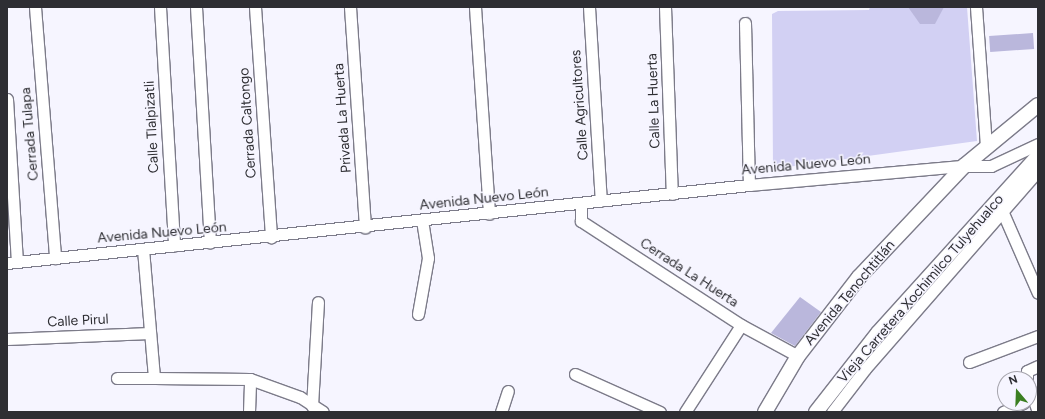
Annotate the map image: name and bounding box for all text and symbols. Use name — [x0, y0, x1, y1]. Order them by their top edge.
street label: Calle Agricultores — [568, 49, 592, 161]
street label: Calle La Huerta — [644, 53, 664, 149]
street label: Privada La Huerta — [331, 63, 355, 173]
street label: Cerrada Caltongo — [236, 67, 260, 179]
street label: Calle Tlalpizatli — [141, 80, 163, 174]
street label: Cerrada Tulapa — [18, 87, 42, 181]
street label: Avenida Nuevo León — [741, 151, 871, 179]
street label: Avenida Nuevo León — [419, 184, 549, 214]
street label: Vieja Carretera Xochimilco Tulyehualco — [835, 191, 1007, 387]
street label: Avenida Nuevo León — [97, 219, 227, 247]
street label: Cerrada La Huerta — [637, 235, 741, 311]
street label: Avenida Tenochtitlán — [801, 237, 899, 349]
street label: Calle Pirul — [47, 311, 109, 331]
north arrow — [997, 371, 1037, 411]
text: N — [1007, 373, 1019, 388]

